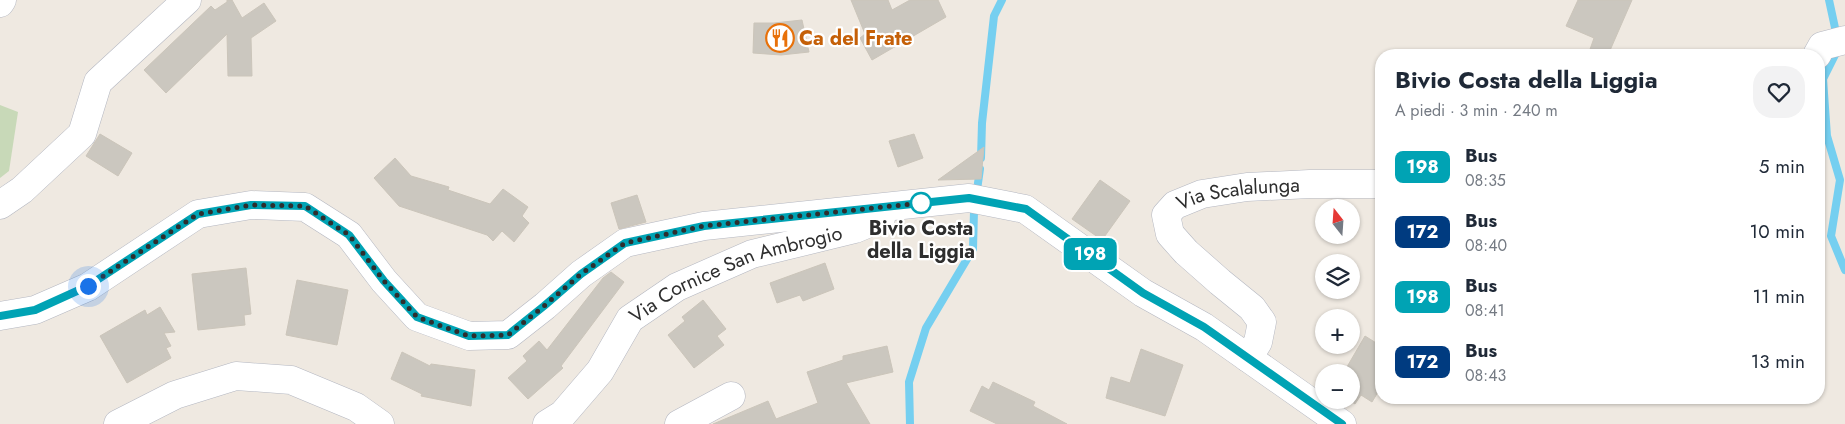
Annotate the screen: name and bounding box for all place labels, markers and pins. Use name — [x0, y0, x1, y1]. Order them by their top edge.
restaurant icon: Ca del Frate — [765, 23, 795, 53]
place label: Ca del Frate — [799, 24, 912, 53]
marker: Bivio Costa della Liggia — [910, 192, 932, 214]
place label: Bivio Costa della Liggia — [867, 214, 975, 266]

